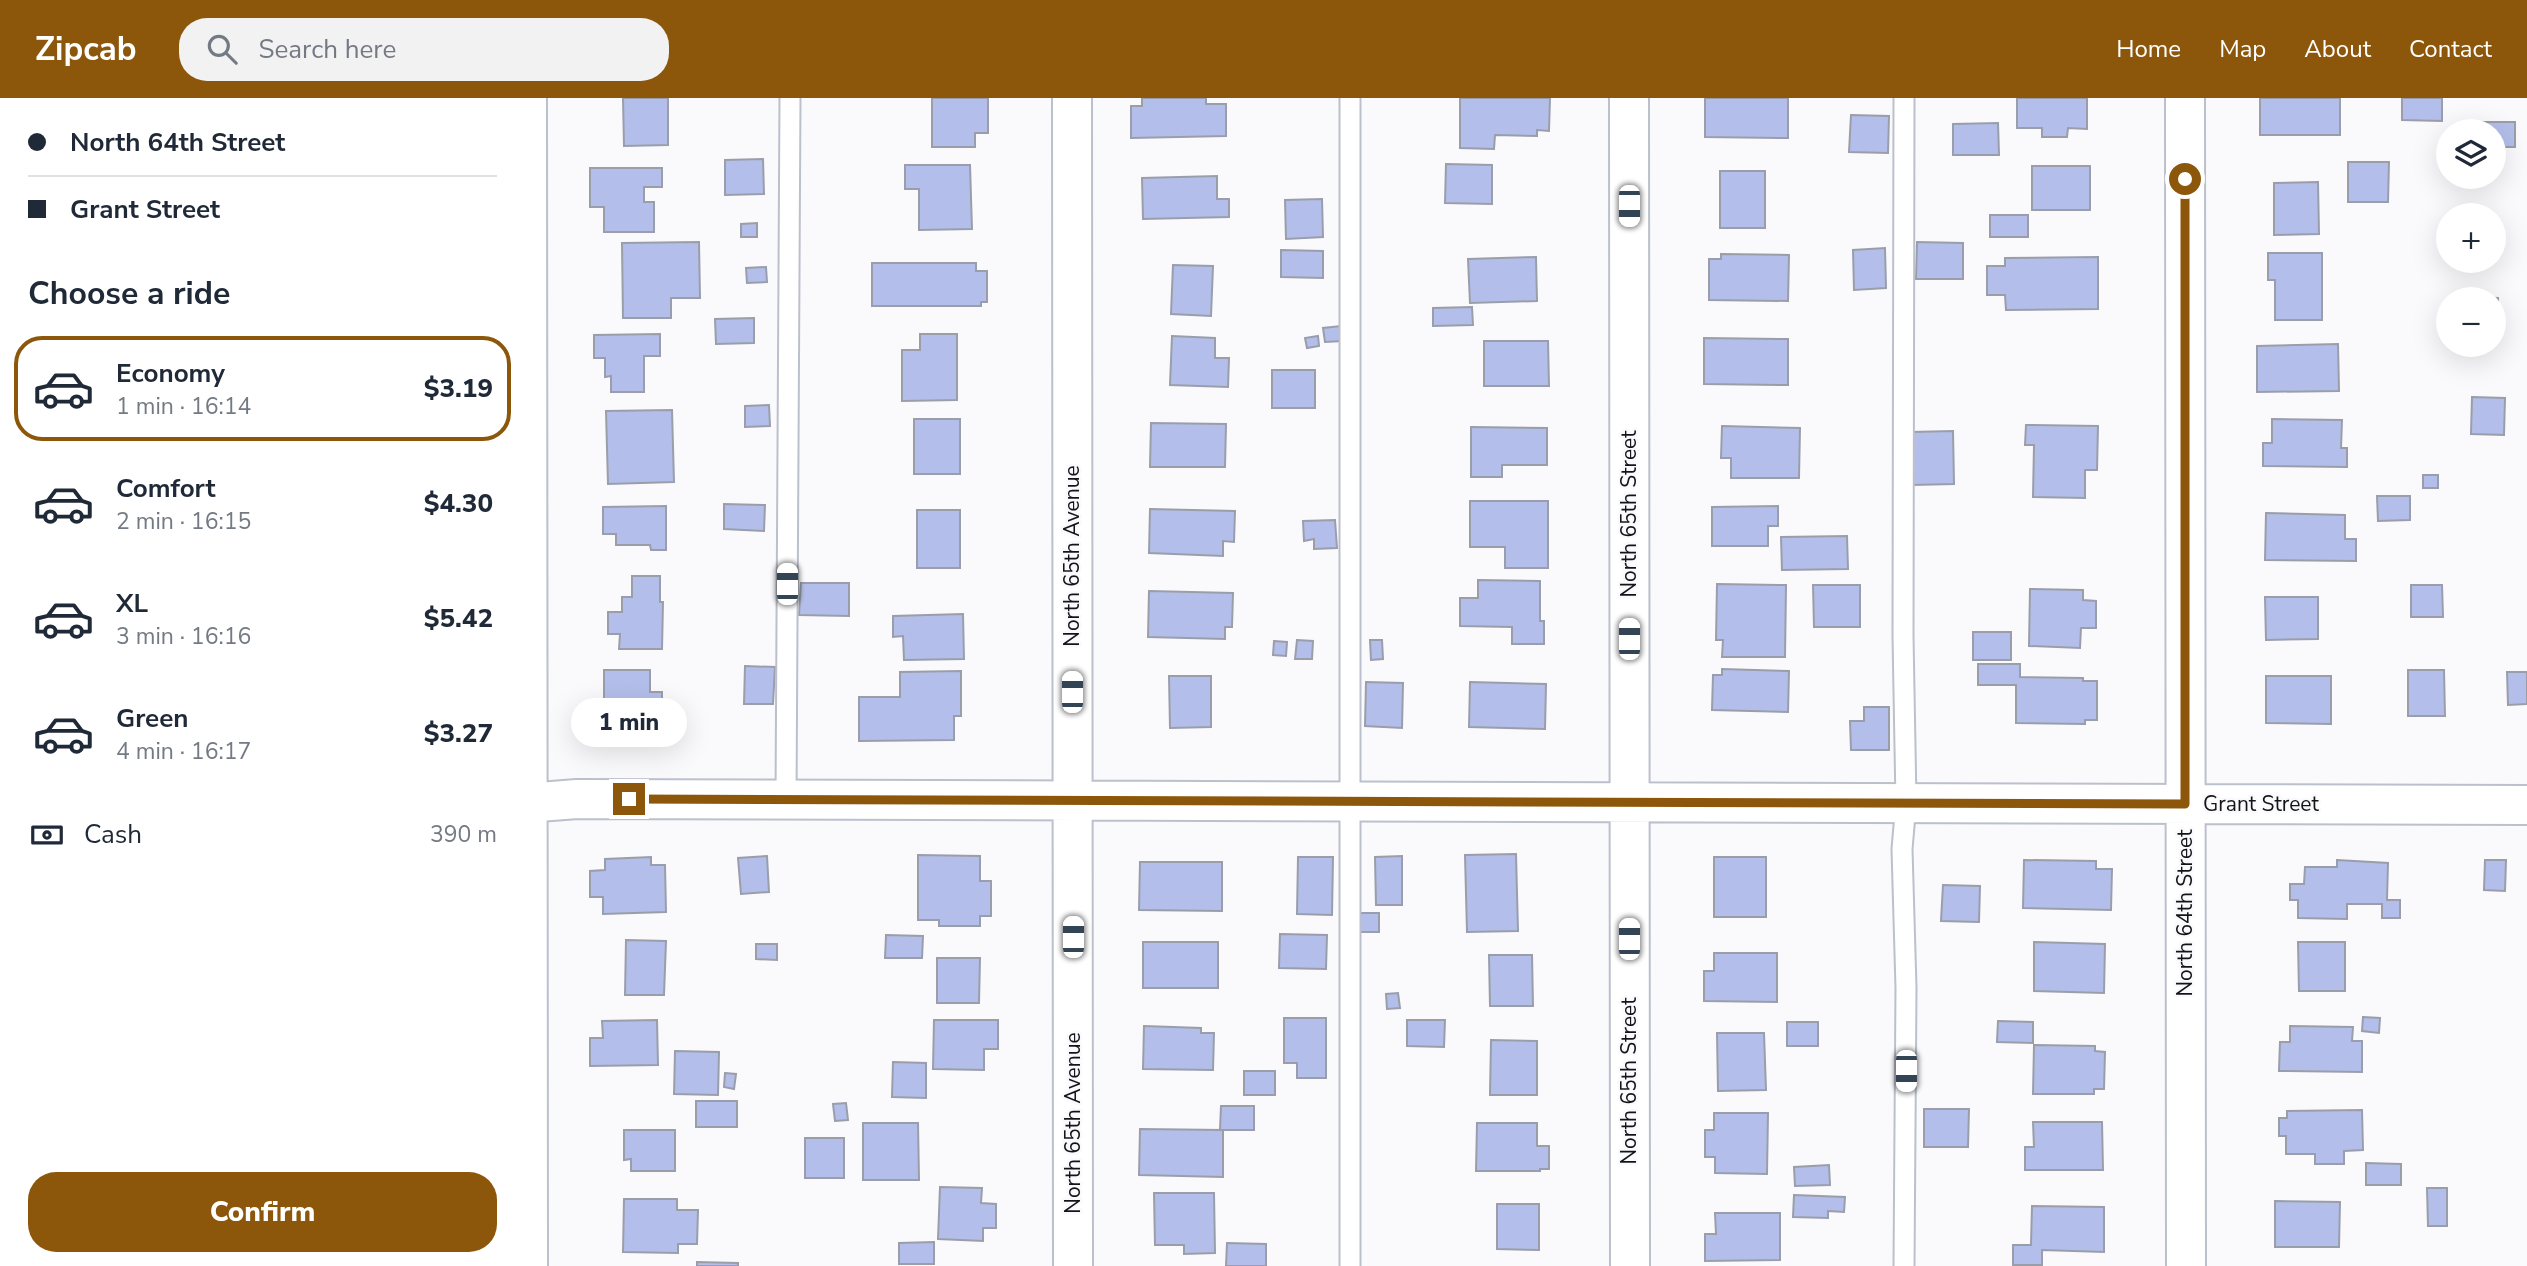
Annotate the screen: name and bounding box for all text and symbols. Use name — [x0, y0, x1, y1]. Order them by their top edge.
search box — [179, 18, 669, 81]
text: Zipcab — [35, 27, 137, 72]
icon: search — [203, 30, 241, 68]
text: Search here — [259, 32, 396, 67]
text: Home — [2116, 33, 2181, 65]
text: Map — [2219, 33, 2266, 65]
text: About — [2304, 33, 2371, 65]
text: Contact — [2409, 33, 2492, 65]
map controls — [2436, 119, 2506, 357]
button: layers — [2436, 119, 2506, 189]
text: North 64th Street — [70, 125, 285, 160]
route start — [2169, 163, 2201, 195]
car — [1619, 185, 1640, 227]
text: Grant Street — [70, 192, 220, 227]
button: + — [2436, 203, 2506, 273]
text: Choose a ride — [28, 272, 230, 315]
button: − — [2436, 287, 2506, 357]
text: Economy — [116, 356, 225, 391]
icon: car — [32, 357, 95, 420]
text: $3.19 — [424, 371, 493, 406]
text: 1 min · 16:14 — [116, 391, 251, 422]
street label: North 65th Street — [1615, 430, 1643, 598]
street label: North 65th Avenue — [1058, 465, 1086, 647]
text: Comfort — [116, 471, 216, 506]
icon: car — [32, 472, 95, 535]
text: $4.30 — [424, 486, 493, 521]
text: 2 min · 16:15 — [116, 506, 251, 537]
car — [777, 563, 798, 605]
text: XL — [116, 586, 148, 621]
icon: car — [32, 587, 95, 650]
text: $5.42 — [424, 601, 493, 636]
car — [1619, 618, 1640, 660]
text: 3 min · 16:16 — [116, 621, 251, 652]
car — [1062, 671, 1083, 713]
callout: 1 min — [571, 698, 687, 746]
text: Green — [116, 701, 189, 736]
icon: car — [32, 702, 95, 765]
text: 1 min — [599, 707, 659, 738]
text: $3.27 — [424, 716, 493, 751]
text: 4 min · 16:17 — [116, 736, 251, 767]
route end — [613, 783, 645, 815]
street label: Grant Street — [2203, 790, 2320, 818]
icon: cash — [28, 816, 66, 854]
text: Cash — [84, 817, 142, 852]
text: 390 m — [430, 819, 497, 850]
street label: North 64th Street — [2171, 829, 2199, 997]
car — [1063, 916, 1084, 958]
car — [1619, 918, 1640, 960]
street label: North 65th Street — [1615, 997, 1643, 1165]
street label: North 65th Avenue — [1059, 1032, 1087, 1214]
car — [1896, 1050, 1917, 1092]
button: Confirm — [28, 1172, 497, 1252]

